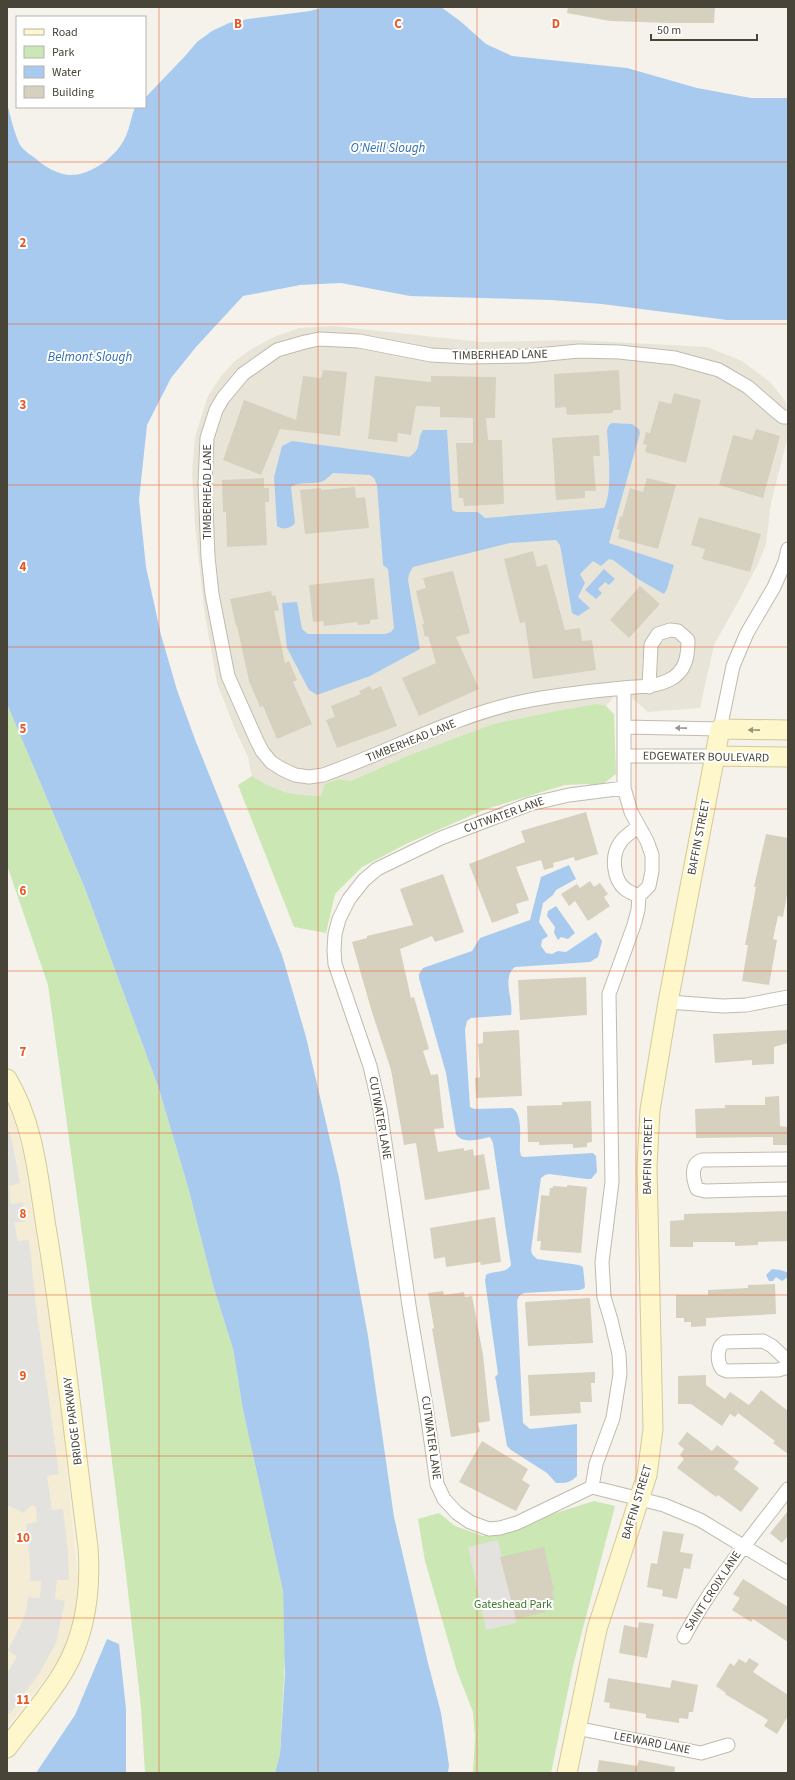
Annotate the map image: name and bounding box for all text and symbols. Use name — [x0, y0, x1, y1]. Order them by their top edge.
text: B — [234, 15, 242, 33]
text: C — [394, 15, 402, 33]
text: D — [552, 15, 560, 33]
legend — [16, 16, 146, 108]
scale bar — [651, 16, 757, 42]
text: 50 m — [657, 22, 681, 39]
text: Road — [52, 24, 78, 41]
text: Park — [52, 44, 74, 61]
text: Water — [52, 64, 82, 81]
text: Building — [52, 84, 94, 101]
water label: O'Neill Slough — [351, 139, 426, 157]
text: 2 — [20, 234, 27, 252]
street label: TIMBERHEAD LANE — [452, 346, 548, 364]
water label: Belmont Slough — [48, 348, 132, 366]
text: 3 — [20, 396, 27, 414]
street label: TIMBERHEAD LANE — [199, 444, 216, 540]
text: 4 — [20, 558, 27, 576]
street label: TIMBERHEAD LANE — [364, 715, 458, 767]
text: 5 — [20, 720, 27, 738]
one-way arrow — [674, 725, 687, 731]
one-way arrow — [747, 727, 760, 733]
street label: EDGEWATER BOULEVARD — [643, 747, 769, 767]
street label: CUTWATER LANE — [461, 793, 547, 837]
street label: BAFFIN STREET — [683, 797, 715, 877]
text: 6 — [20, 882, 27, 900]
text: 7 — [20, 1043, 27, 1061]
street label: CUTWATER LANE — [364, 1075, 396, 1161]
street label: BAFFIN STREET — [639, 1117, 657, 1195]
text: 8 — [20, 1205, 27, 1223]
text: 9 — [20, 1367, 27, 1385]
street label: BRIDGE PARKWAY — [59, 1376, 87, 1466]
street label: CUTWATER LANE — [417, 1395, 445, 1481]
street label: BAFFIN STREET — [618, 1462, 657, 1541]
text: 10 — [16, 1529, 30, 1547]
street label: SAINT CROIX LANE — [681, 1548, 745, 1634]
park label: Gateshead Park — [474, 1596, 552, 1613]
text: 11 — [16, 1691, 30, 1709]
street label: LEEWARD LANE — [612, 1727, 692, 1759]

